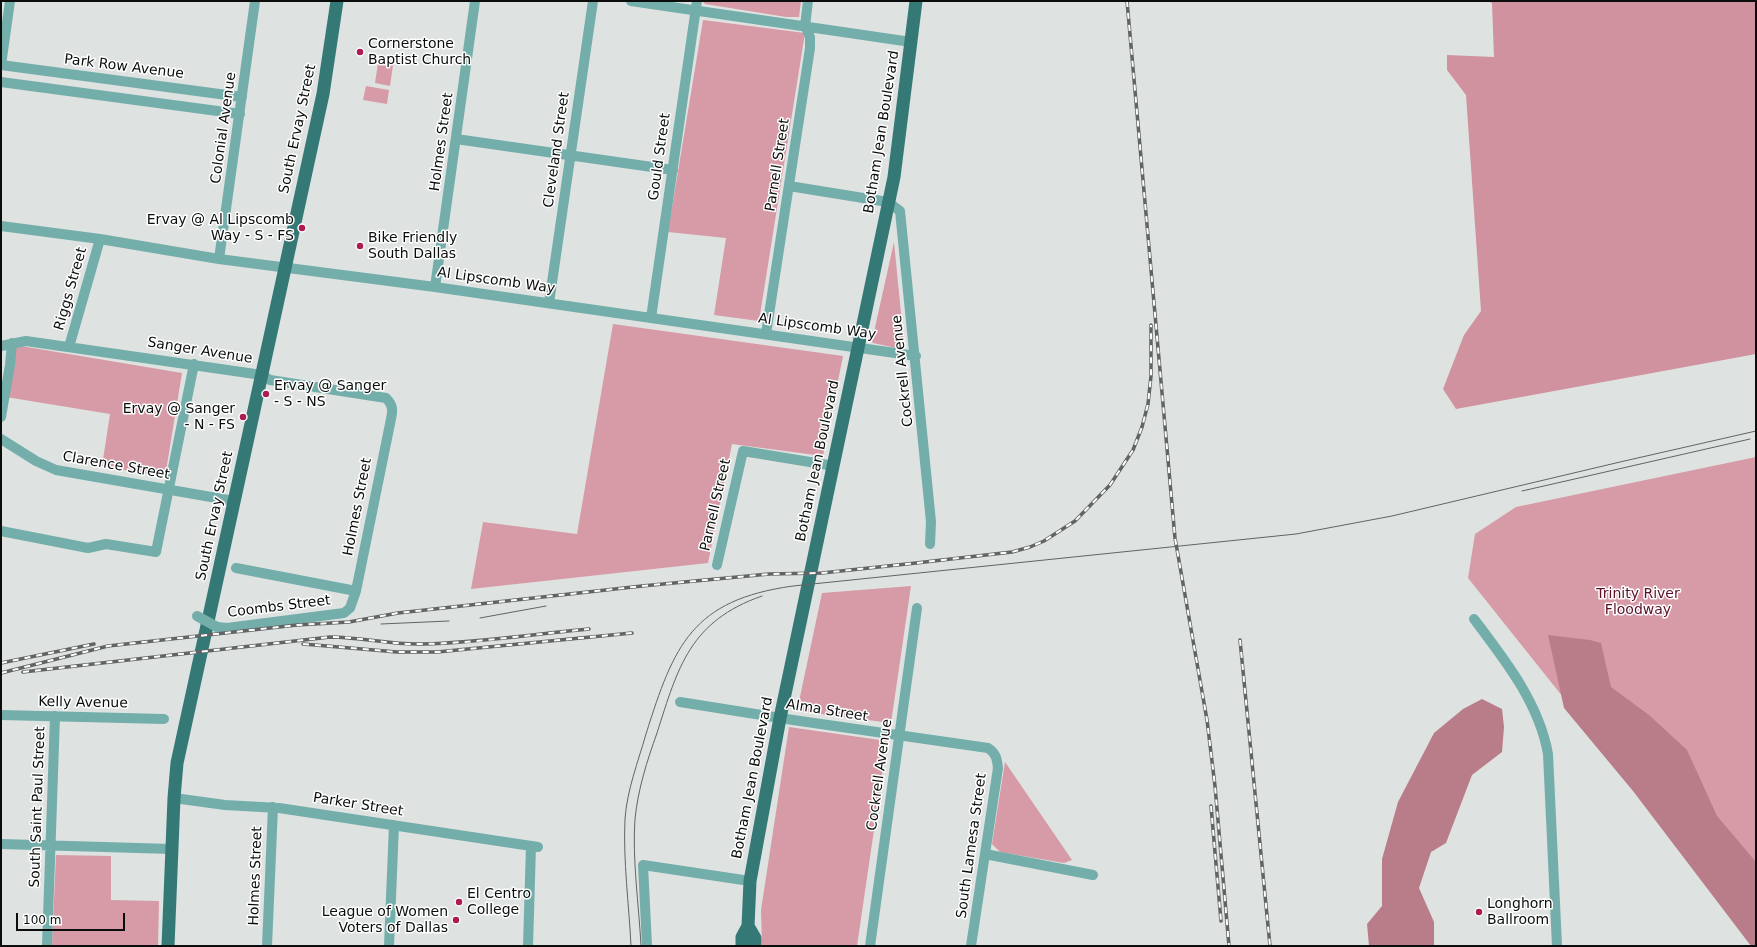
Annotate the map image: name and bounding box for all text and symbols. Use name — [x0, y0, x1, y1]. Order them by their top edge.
place label: Cornerstone Baptist Church — [368, 36, 471, 68]
marker: Cornerstone Baptist Church — [355, 47, 365, 57]
street label: Botham Jean Boulevard — [861, 49, 903, 215]
street label: Park Row Avenue — [63, 51, 185, 83]
street label: South Ervay Street — [276, 63, 320, 195]
street label: Colonial Avenue — [208, 71, 240, 185]
street label: Cleveland Street — [541, 91, 573, 209]
street label: Holmes Street — [427, 92, 457, 192]
street label: Gould Street — [646, 112, 674, 202]
street label: Parnell Street — [762, 117, 794, 213]
place label: Ervay @ Al Lipscomb Way - S - FS — [147, 212, 294, 244]
marker: Ervay @ Al Lipscomb Way - S - FS — [297, 223, 307, 233]
place label: Bike Friendly South Dallas — [368, 230, 457, 262]
marker: Bike Friendly South Dallas — [355, 241, 365, 251]
street label: Riggs Street — [51, 246, 91, 332]
street label: Al Lipscomb Way — [436, 264, 556, 298]
street label: Al Lipscomb Way — [757, 310, 877, 344]
street label: Cockrell Avenue — [889, 314, 917, 428]
street label: Sanger Avenue — [146, 334, 254, 368]
place label: Ervay @ Sanger - S - NS — [274, 378, 386, 410]
street label: Botham Jean Boulevard — [793, 379, 843, 543]
marker: Ervay @ Sanger - S - NS — [261, 389, 271, 399]
place label: Ervay @ Sanger - N - FS — [123, 401, 235, 434]
marker: Ervay @ Sanger - N - FS — [238, 412, 248, 422]
street label: Clarence Street — [61, 448, 171, 484]
street label: South Ervay Street — [193, 450, 237, 582]
street label: Holmes Street — [340, 457, 376, 557]
street label: Parnell Street — [697, 457, 735, 553]
park label: Trinity River Floodway — [1596, 586, 1680, 618]
street label: Coombs Street — [227, 592, 331, 622]
street label: Kelly Avenue — [38, 694, 128, 712]
street label: Botham Jean Boulevard — [729, 696, 777, 860]
street label: Alma Street — [785, 696, 869, 726]
street label: Cockrell Avenue — [864, 718, 896, 832]
street label: South Saint Paul Street — [27, 726, 49, 888]
street label: South Lamesa Street — [953, 772, 991, 920]
street label: Parker Street — [312, 790, 404, 820]
street label: Holmes Street — [246, 826, 266, 926]
place label: El Centro College — [467, 886, 531, 918]
place label: Longhorn Ballroom — [1487, 896, 1553, 928]
marker: El Centro College — [454, 897, 464, 907]
place label: League of Women Voters of Dallas — [322, 904, 448, 936]
scale bar — [18, 905, 127, 931]
marker: Longhorn Ballroom — [1474, 907, 1484, 917]
text: 100 m — [23, 913, 61, 927]
marker: League of Women Voters of Dallas — [451, 915, 461, 925]

